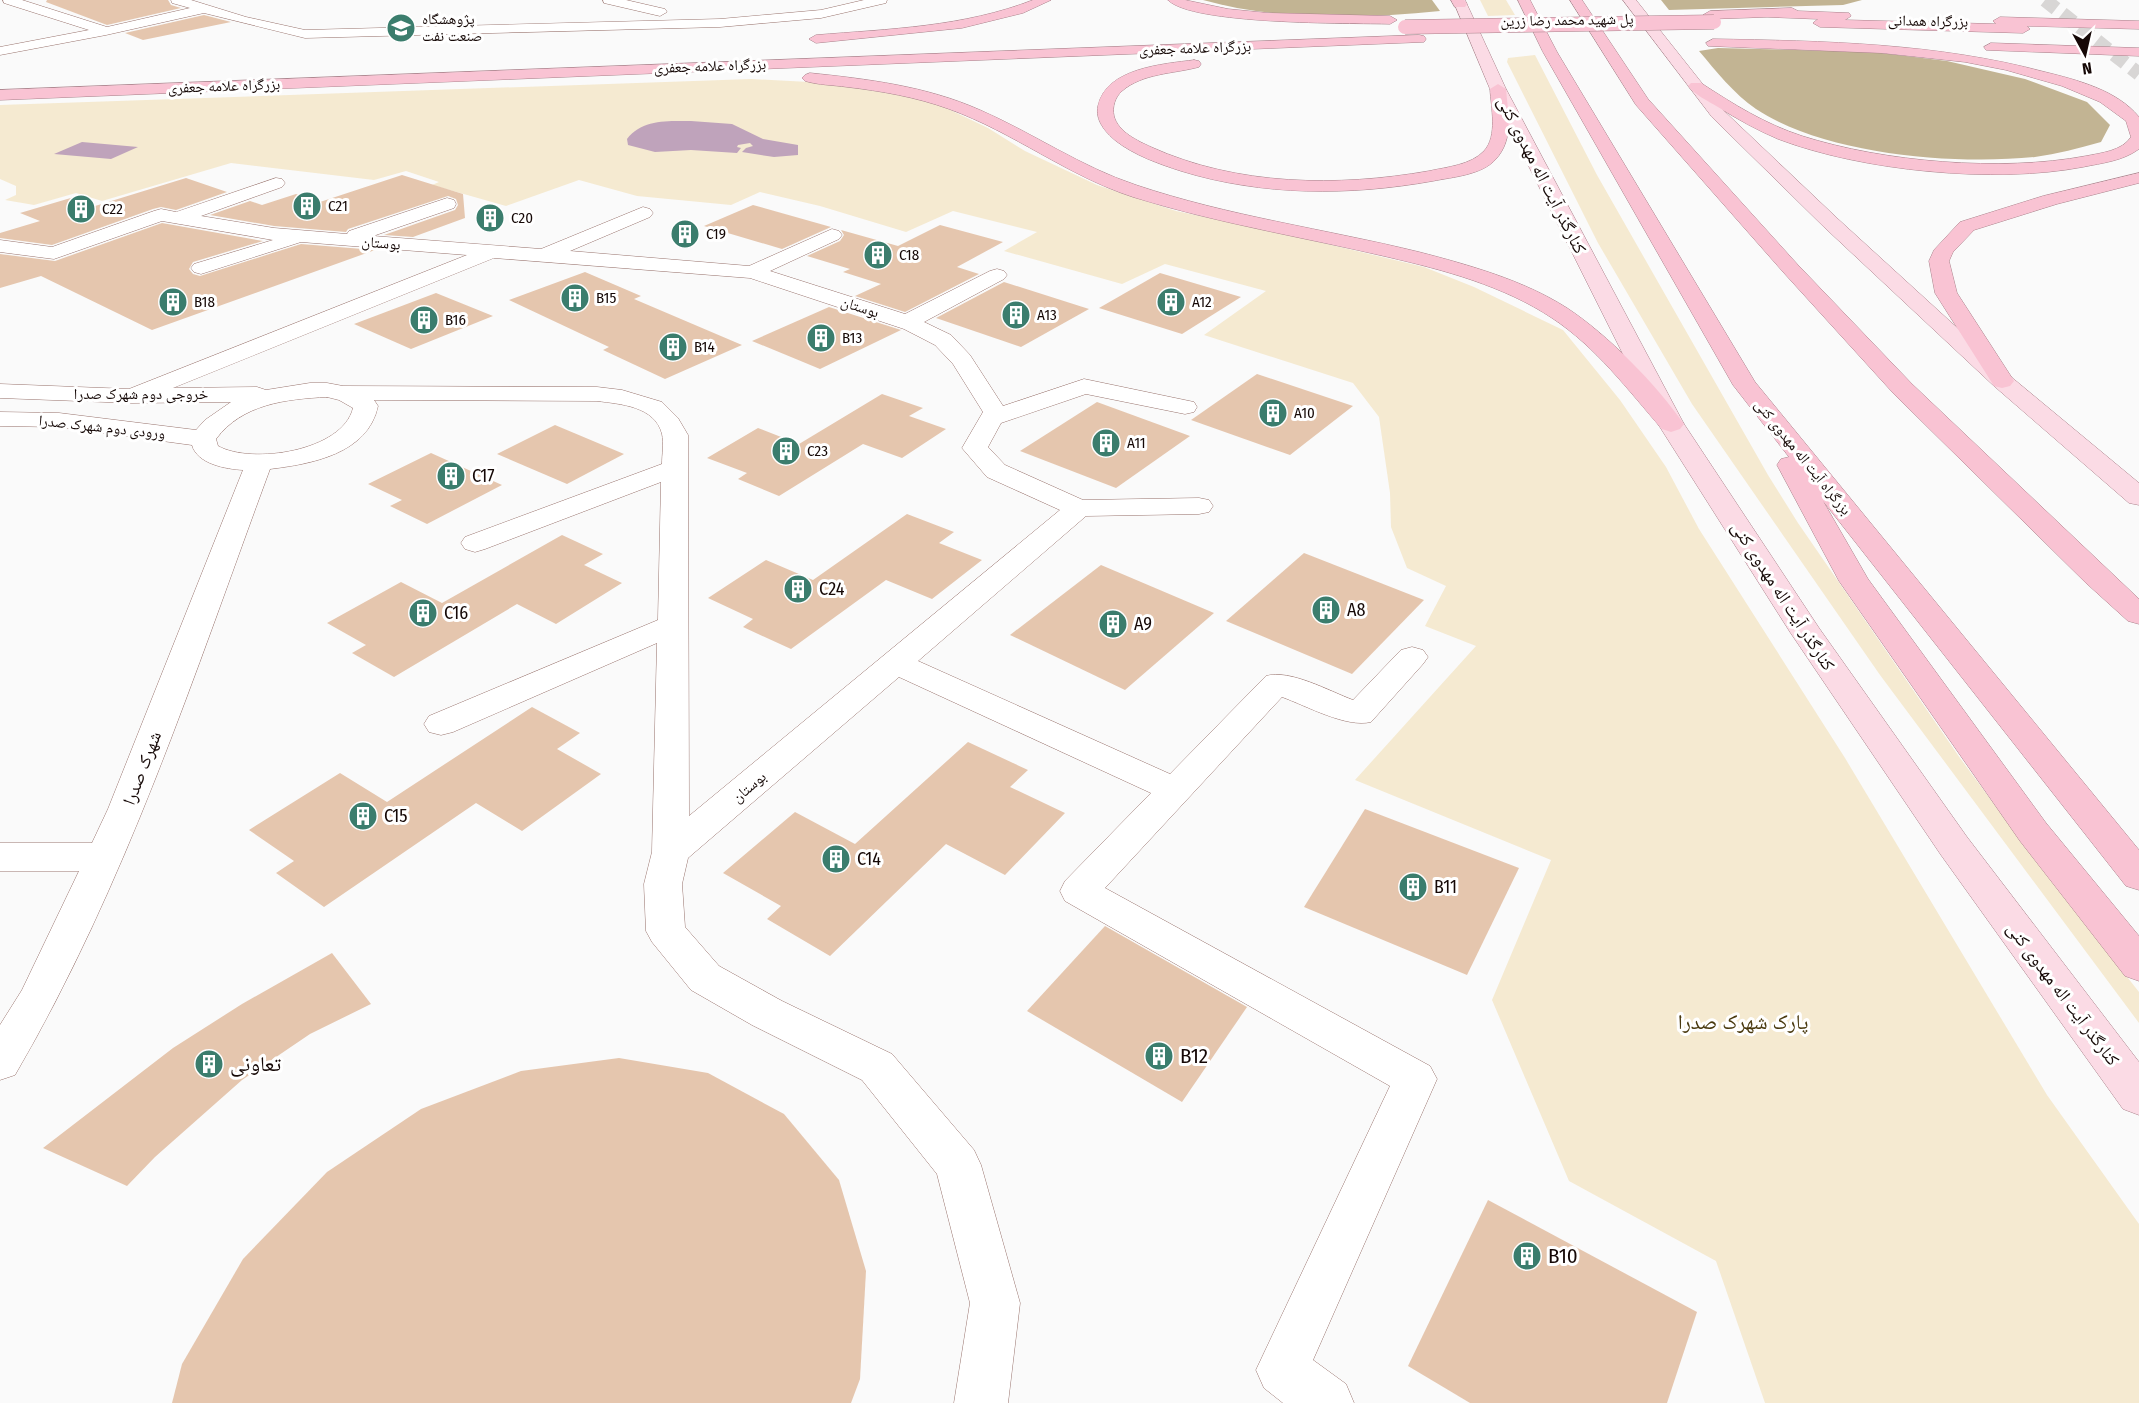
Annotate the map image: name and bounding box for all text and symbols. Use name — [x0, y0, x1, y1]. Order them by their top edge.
place label: پژوهشگاه صنعت نفت — [422, 10, 482, 45]
street label: پل شهید محمد رضا زرین — [1500, 10, 1634, 31]
street label: بزرگراه همدانی — [1888, 11, 1968, 32]
school or university icon: پژوهشگاه صنعت نفت — [385, 12, 417, 44]
north arrow — [2055, 24, 2115, 84]
street label: بزرگراه علامه جعفری — [1139, 37, 1251, 60]
street label: بزرگراه علامه جعفری — [654, 55, 766, 78]
text: N — [2081, 58, 2093, 78]
street label: بزرگراه علامه جعفری — [168, 75, 280, 98]
street label: کنارگذر آیت اله مهدوی کنی — [1493, 93, 1591, 258]
building icon: C21 — [291, 190, 323, 222]
building icon: C22 — [65, 193, 97, 225]
place label: C21 — [328, 197, 348, 215]
place label: C22 — [102, 200, 123, 218]
building icon: C20 — [474, 202, 506, 234]
place label: C20 — [511, 209, 533, 227]
building icon: C19 — [669, 218, 701, 250]
place label: C19 — [706, 225, 726, 243]
street label: بوستان — [361, 232, 401, 255]
building icon: C18 — [862, 239, 894, 271]
place label: C18 — [899, 246, 919, 264]
building icon: B15 — [559, 282, 591, 314]
building icon: B18 — [157, 286, 189, 318]
building icon: A12 — [1155, 286, 1187, 318]
place label: B15 — [596, 289, 616, 307]
street label: بوستان — [838, 292, 881, 323]
place label: B18 — [194, 293, 215, 311]
place label: A12 — [1192, 293, 1212, 311]
building icon: A13 — [1000, 299, 1032, 331]
building icon: B16 — [408, 304, 440, 336]
place label: A13 — [1037, 306, 1057, 324]
place label: B16 — [445, 311, 466, 329]
building icon: B13 — [805, 322, 837, 354]
place label: B13 — [842, 329, 862, 347]
building icon: B14 — [657, 331, 689, 363]
place label: B14 — [694, 338, 715, 356]
street label: خروجی دوم شهرک صدرا — [74, 385, 209, 404]
street label: بزرگراه آیت اله مهدوی کنی — [1750, 396, 1855, 519]
building icon: A10 — [1257, 397, 1289, 429]
place label: A10 — [1294, 404, 1315, 422]
street label: ورودی دوم شهرک صدرا — [38, 411, 166, 444]
building icon: A11 — [1090, 427, 1122, 459]
place label: A11 — [1127, 434, 1146, 452]
building icon: C23 — [770, 435, 802, 467]
place label: C23 — [807, 442, 828, 460]
building icon: C17 — [435, 460, 467, 492]
place label: C17 — [472, 465, 494, 487]
street label: کنارگذر آیت اله مهدوی کنی — [1726, 517, 1840, 675]
building icon: C24 — [782, 573, 814, 605]
place label: C24 — [819, 578, 845, 600]
building icon: A8 — [1310, 594, 1342, 626]
building icon: C16 — [407, 597, 439, 629]
place label: A8 — [1347, 599, 1365, 621]
place label: C16 — [444, 602, 468, 624]
building icon: A9 — [1097, 608, 1129, 640]
place label: A9 — [1134, 613, 1152, 635]
street label: شهرک صدرا — [118, 728, 166, 808]
street label: بوستان — [728, 768, 770, 807]
building icon: C15 — [347, 800, 379, 832]
place label: C15 — [384, 805, 407, 827]
building icon: C14 — [820, 843, 852, 875]
place label: C14 — [857, 848, 881, 870]
building icon: B11 — [1397, 871, 1429, 903]
place label: B11 — [1434, 876, 1457, 898]
street label: کنارگذر آیت اله مهدوی کنی — [2002, 918, 2124, 1070]
park label: پارک شهرک صدرا — [1678, 1009, 1808, 1035]
building icon: B12 — [1143, 1040, 1175, 1072]
place label: B12 — [1180, 1043, 1208, 1069]
building icon: تعاونی — [193, 1048, 225, 1080]
place label: تعاونی — [230, 1051, 281, 1077]
building icon: B10 — [1511, 1240, 1543, 1272]
place label: B10 — [1548, 1243, 1578, 1269]

